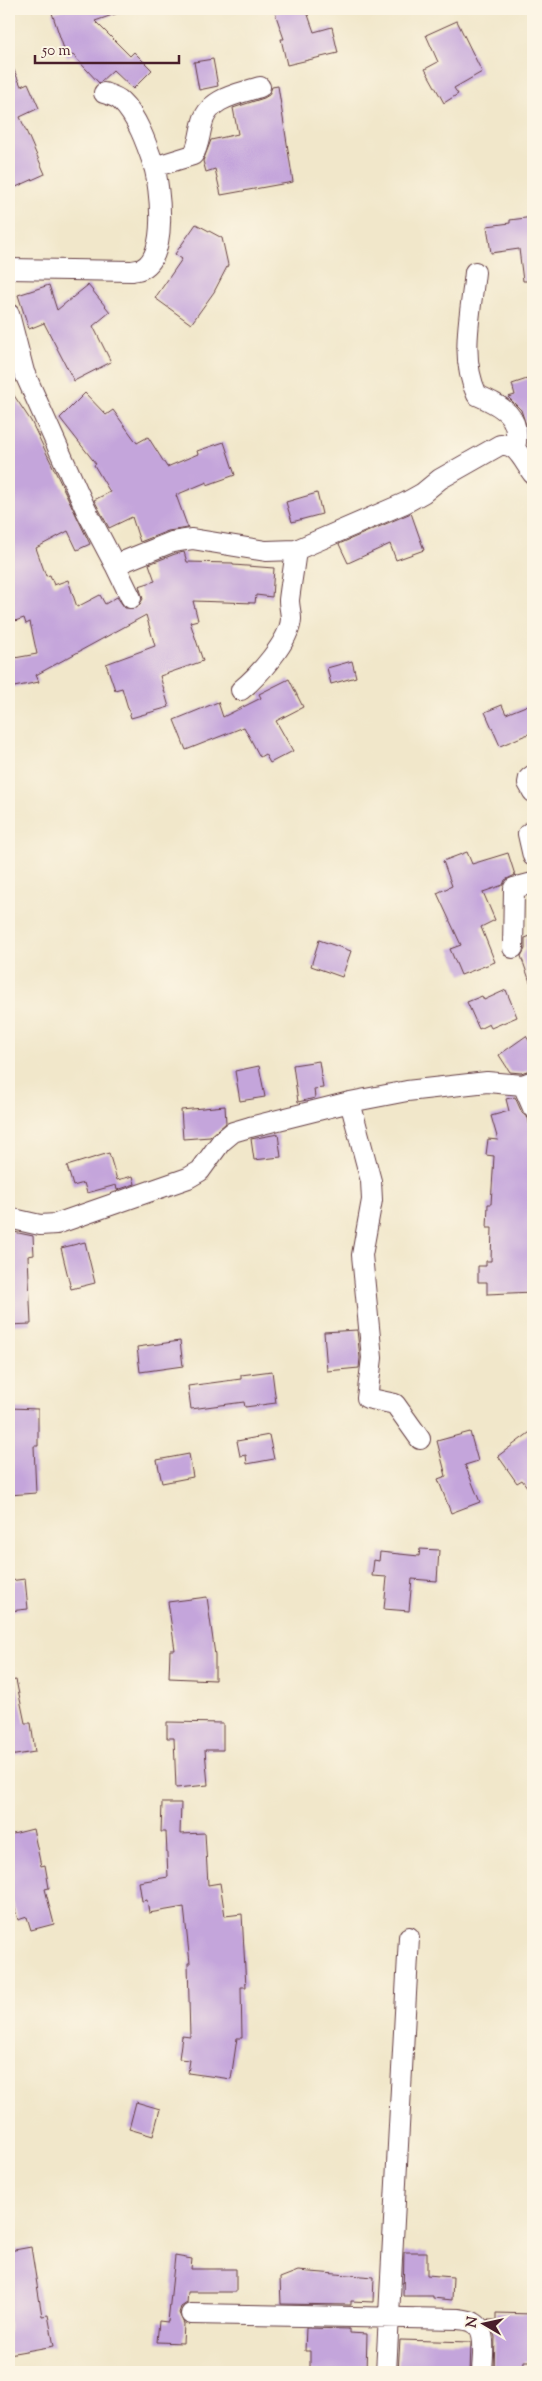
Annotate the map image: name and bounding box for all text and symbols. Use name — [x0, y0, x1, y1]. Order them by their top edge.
scale bar — [35, 32, 179, 64]
text: 50 m — [41, 41, 71, 62]
north arrow — [460, 2298, 510, 2348]
text: N — [462, 2315, 484, 2329]

